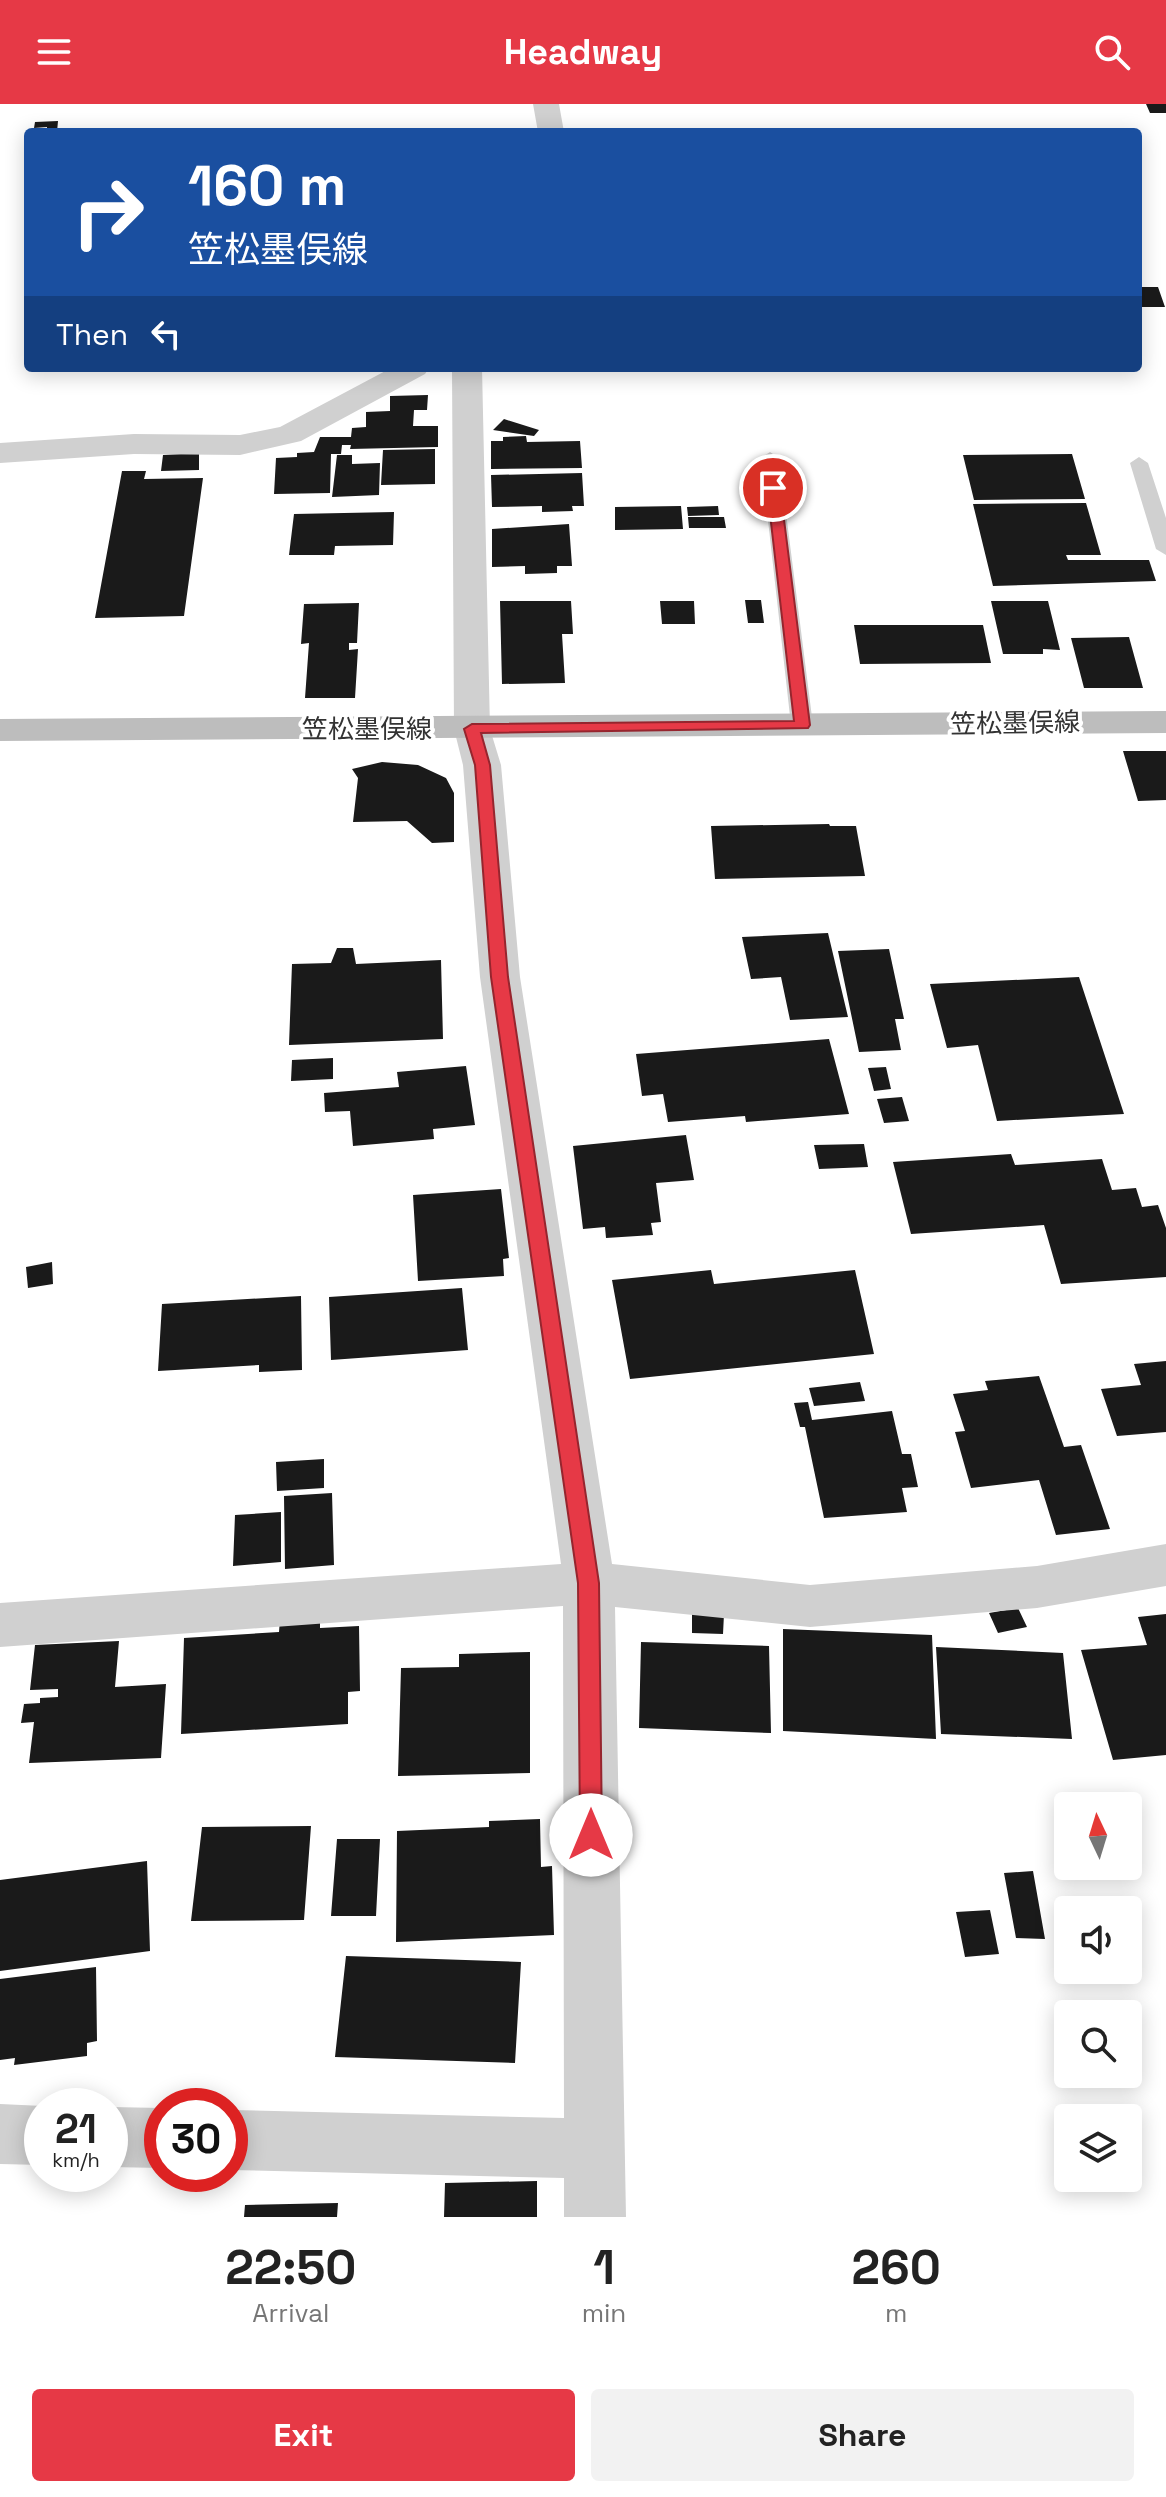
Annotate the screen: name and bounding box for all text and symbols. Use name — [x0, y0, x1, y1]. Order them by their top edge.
text: Headway — [504, 29, 662, 75]
icon: menu — [32, 30, 76, 74]
icon: search — [1090, 30, 1134, 74]
text: 160 m — [188, 150, 346, 221]
icon: right — [56, 160, 160, 264]
text: 笠松墨俣線 — [188, 227, 368, 273]
icon: left — [144, 312, 188, 356]
text: Then — [56, 315, 128, 354]
pin — [739, 454, 807, 522]
icon: arrive — [751, 466, 795, 510]
street label: 笠松墨俣線 — [950, 705, 1080, 741]
street label: 笠松墨俣線 — [302, 712, 432, 746]
north arrow — [1054, 1792, 1142, 1880]
map controls — [1054, 1792, 1142, 2192]
position arrow — [549, 1793, 633, 1877]
button: sound — [1054, 1896, 1142, 1984]
button: search — [1054, 2000, 1142, 2088]
speed limit sign: 30 — [144, 2088, 248, 2192]
text: 21 — [55, 2104, 97, 2155]
button: layers — [1054, 2104, 1142, 2192]
text: km/h — [52, 2147, 100, 2173]
text: 22:50 — [225, 2237, 356, 2298]
text: 1 — [593, 2237, 615, 2298]
text: 260 — [852, 2237, 941, 2298]
text: Arrival — [252, 2296, 329, 2330]
text: min — [582, 2296, 626, 2330]
text: m — [885, 2296, 907, 2330]
button: Exit — [32, 2389, 575, 2481]
button: Share — [591, 2389, 1134, 2481]

